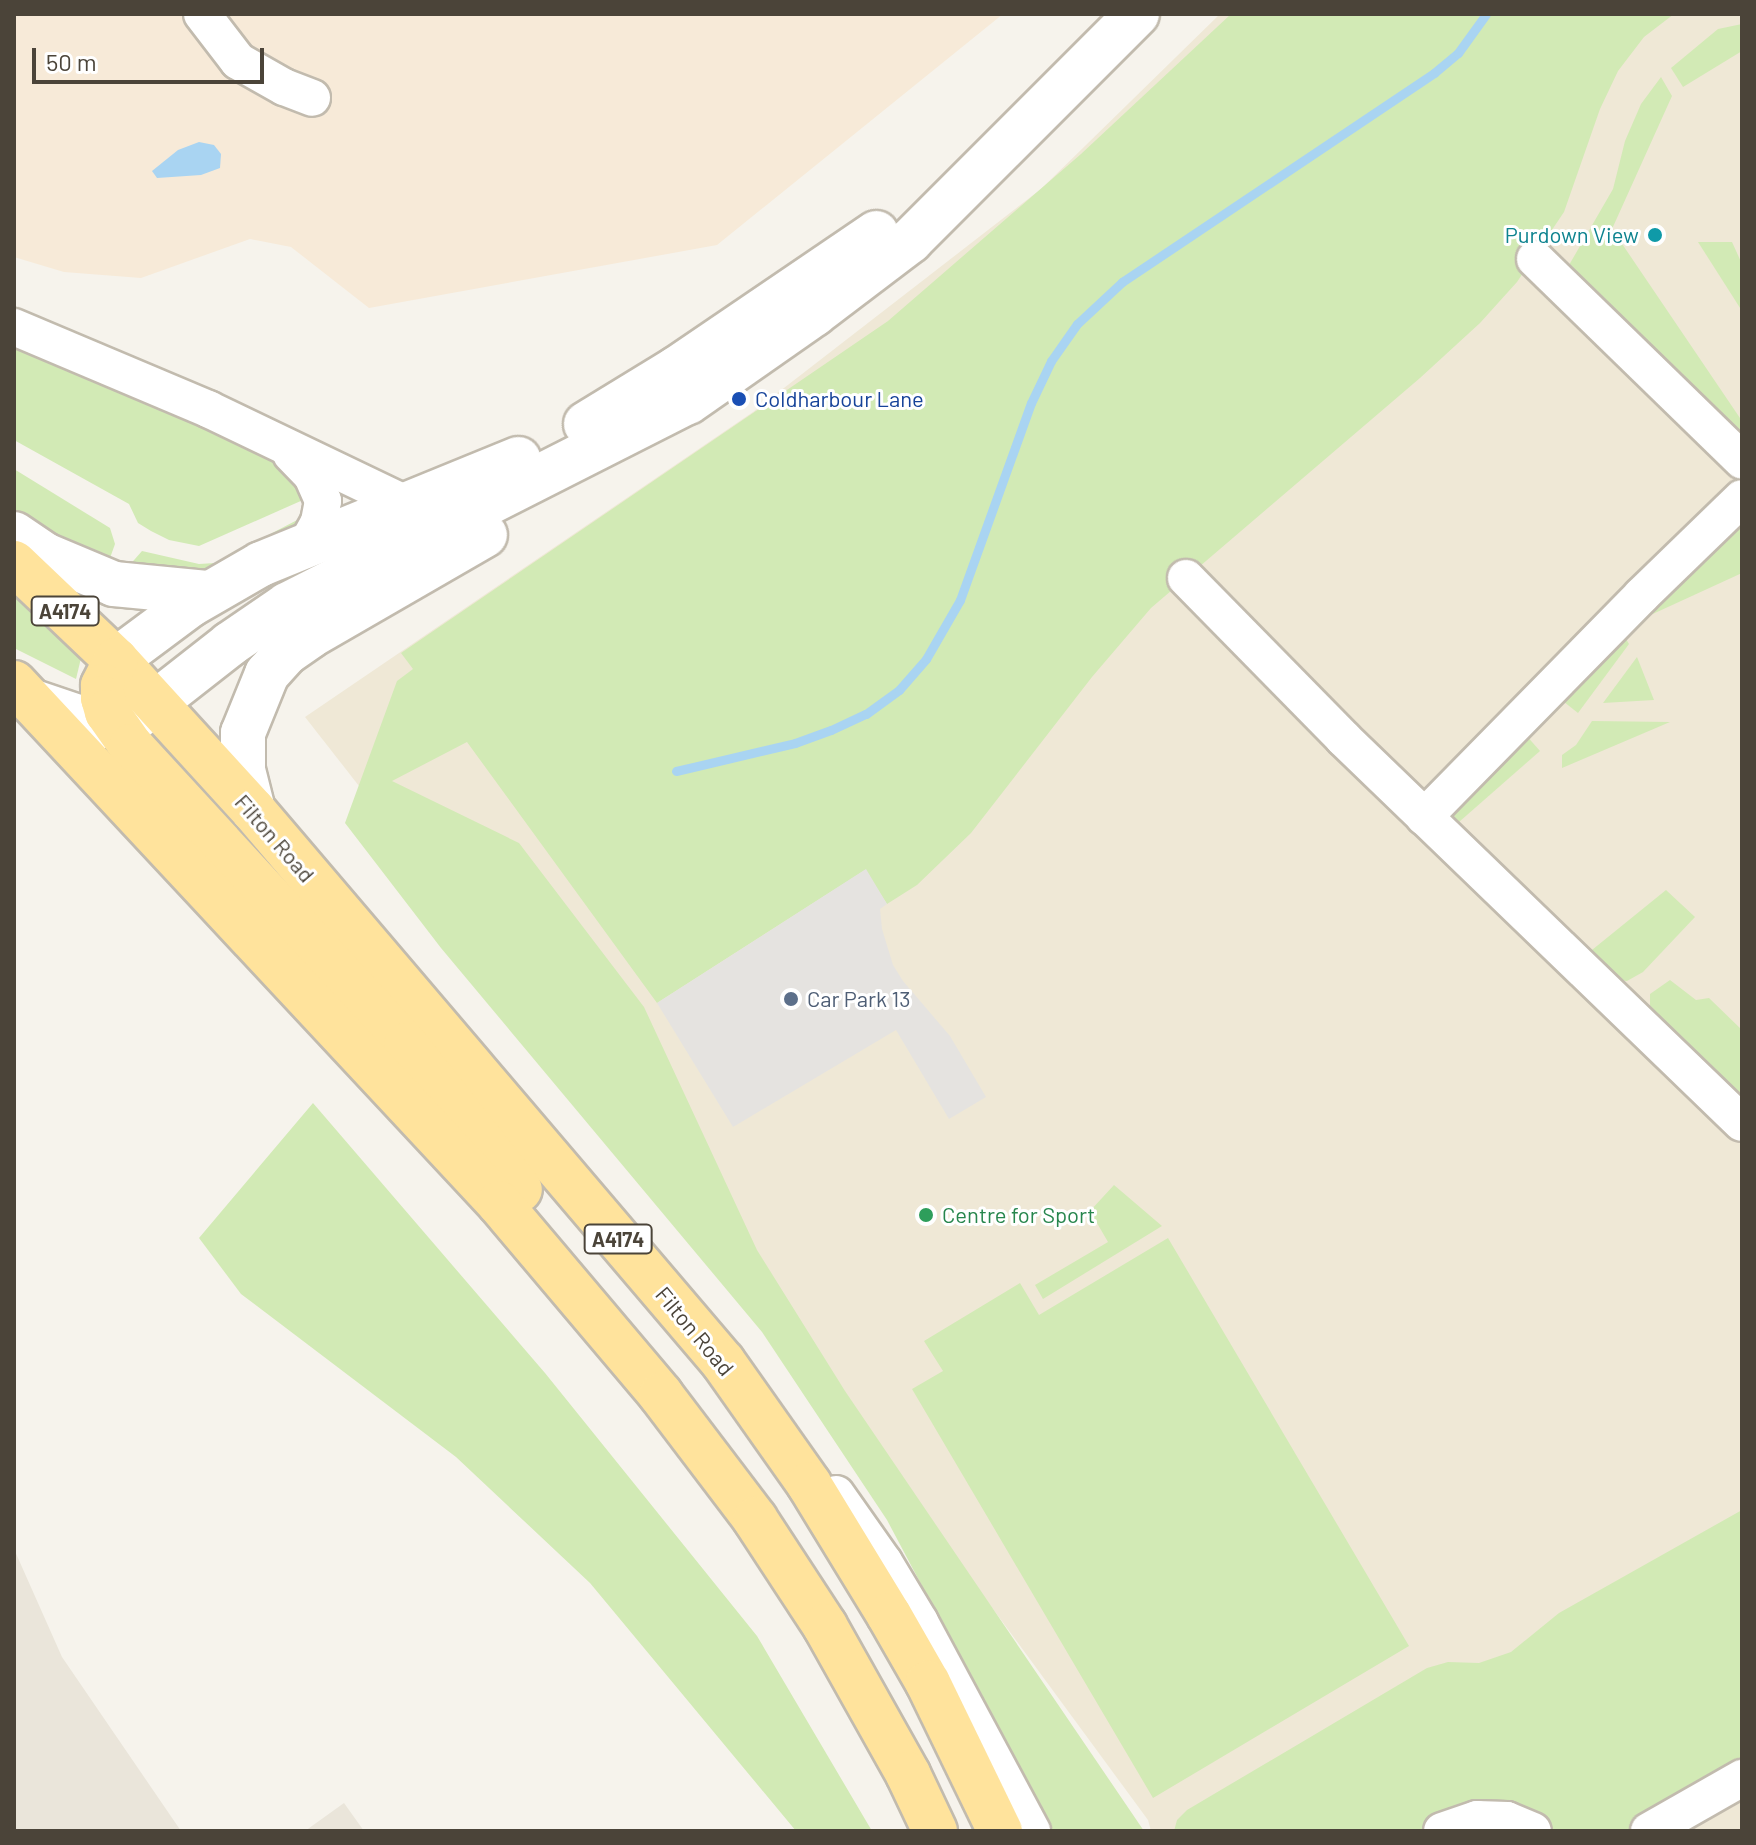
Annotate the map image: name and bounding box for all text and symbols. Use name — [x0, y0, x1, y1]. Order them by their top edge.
scale bar — [36, 32, 268, 82]
text: 50 m — [46, 47, 97, 76]
place label: Purdown View — [1505, 222, 1639, 248]
marker: Purdown View — [1646, 226, 1664, 244]
place label: Coldharbour Lane — [755, 386, 924, 412]
marker: Coldharbour Lane — [730, 390, 748, 408]
road number: A4174 — [29, 595, 101, 627]
street label: Filton Road — [230, 789, 320, 887]
place label: Car Park 13 — [807, 986, 911, 1012]
marker: Car Park 13 — [782, 990, 800, 1008]
place label: Centre for Sport — [942, 1202, 1095, 1228]
marker: Centre for Sport — [917, 1206, 935, 1224]
road number: A4174 — [582, 1223, 654, 1255]
street label: Filton Road — [650, 1281, 740, 1381]

